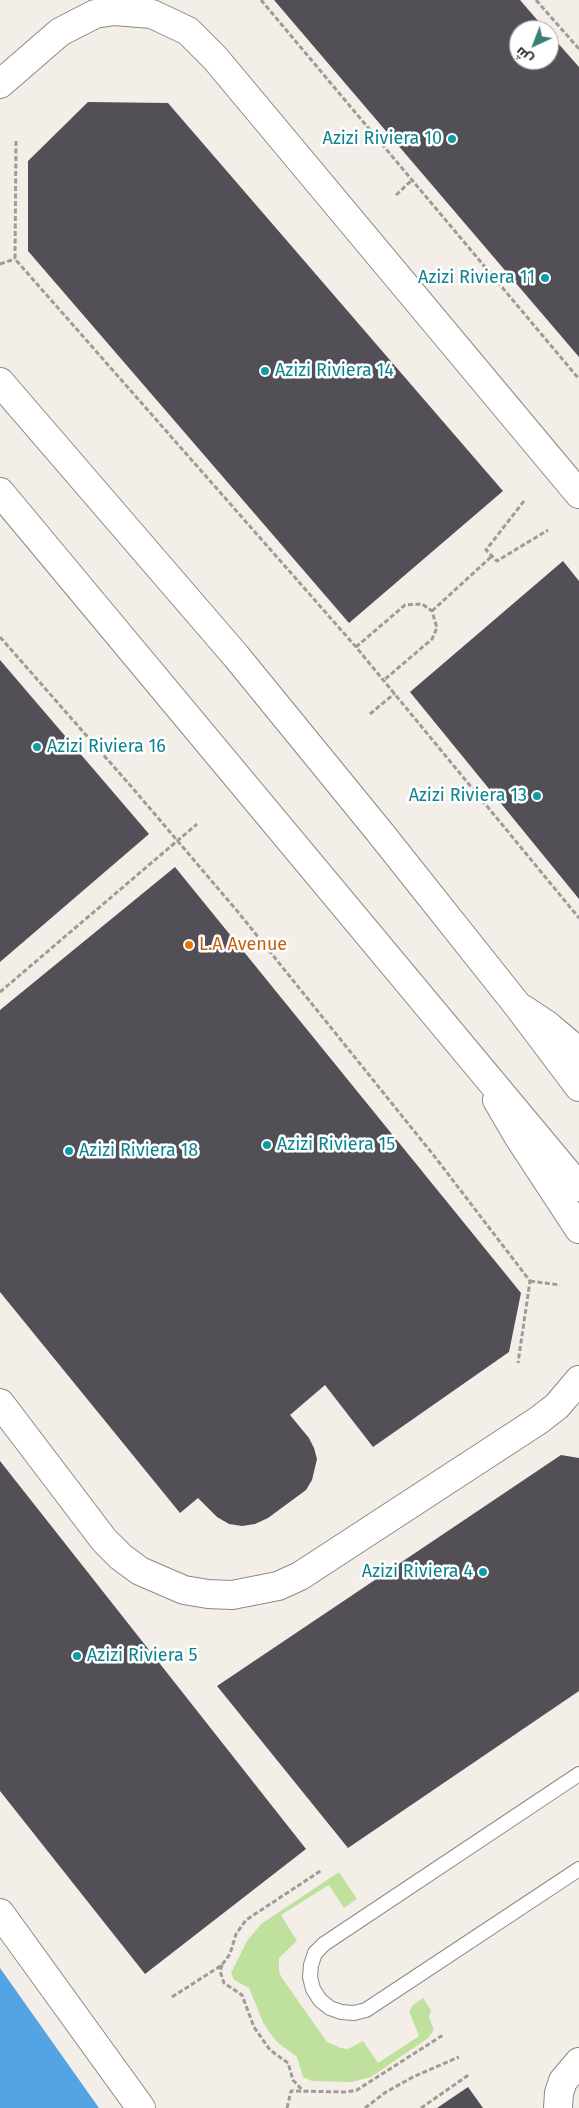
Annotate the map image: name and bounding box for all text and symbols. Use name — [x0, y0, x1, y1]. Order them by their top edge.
north arrow — [509, 20, 559, 70]
text: ش — [512, 43, 536, 68]
place label: Azizi Riviera 10 — [323, 128, 442, 150]
marker: Azizi Riviera 10 — [446, 133, 458, 145]
place label: Azizi Riviera 11 — [418, 267, 535, 289]
marker: Azizi Riviera 11 — [539, 272, 551, 284]
place label: Azizi Riviera 14 — [275, 360, 394, 382]
marker: Azizi Riviera 14 — [259, 365, 271, 377]
place label: Azizi Riviera 16 — [47, 736, 166, 758]
marker: Azizi Riviera 16 — [31, 741, 43, 753]
place label: Azizi Riviera 13 — [409, 785, 527, 807]
marker: Azizi Riviera 13 — [531, 790, 543, 802]
place label: L.A Avenue — [199, 934, 287, 956]
marker: L.A Avenue — [183, 939, 195, 951]
place label: Azizi Riviera 15 — [277, 1134, 395, 1156]
marker: Azizi Riviera 15 — [261, 1139, 273, 1151]
place label: Azizi Riviera 18 — [79, 1140, 198, 1162]
marker: Azizi Riviera 18 — [63, 1145, 75, 1157]
place label: Azizi Riviera 4 — [362, 1561, 473, 1583]
marker: Azizi Riviera 4 — [477, 1566, 489, 1578]
place label: Azizi Riviera 5 — [87, 1645, 198, 1667]
marker: Azizi Riviera 5 — [71, 1650, 83, 1662]

